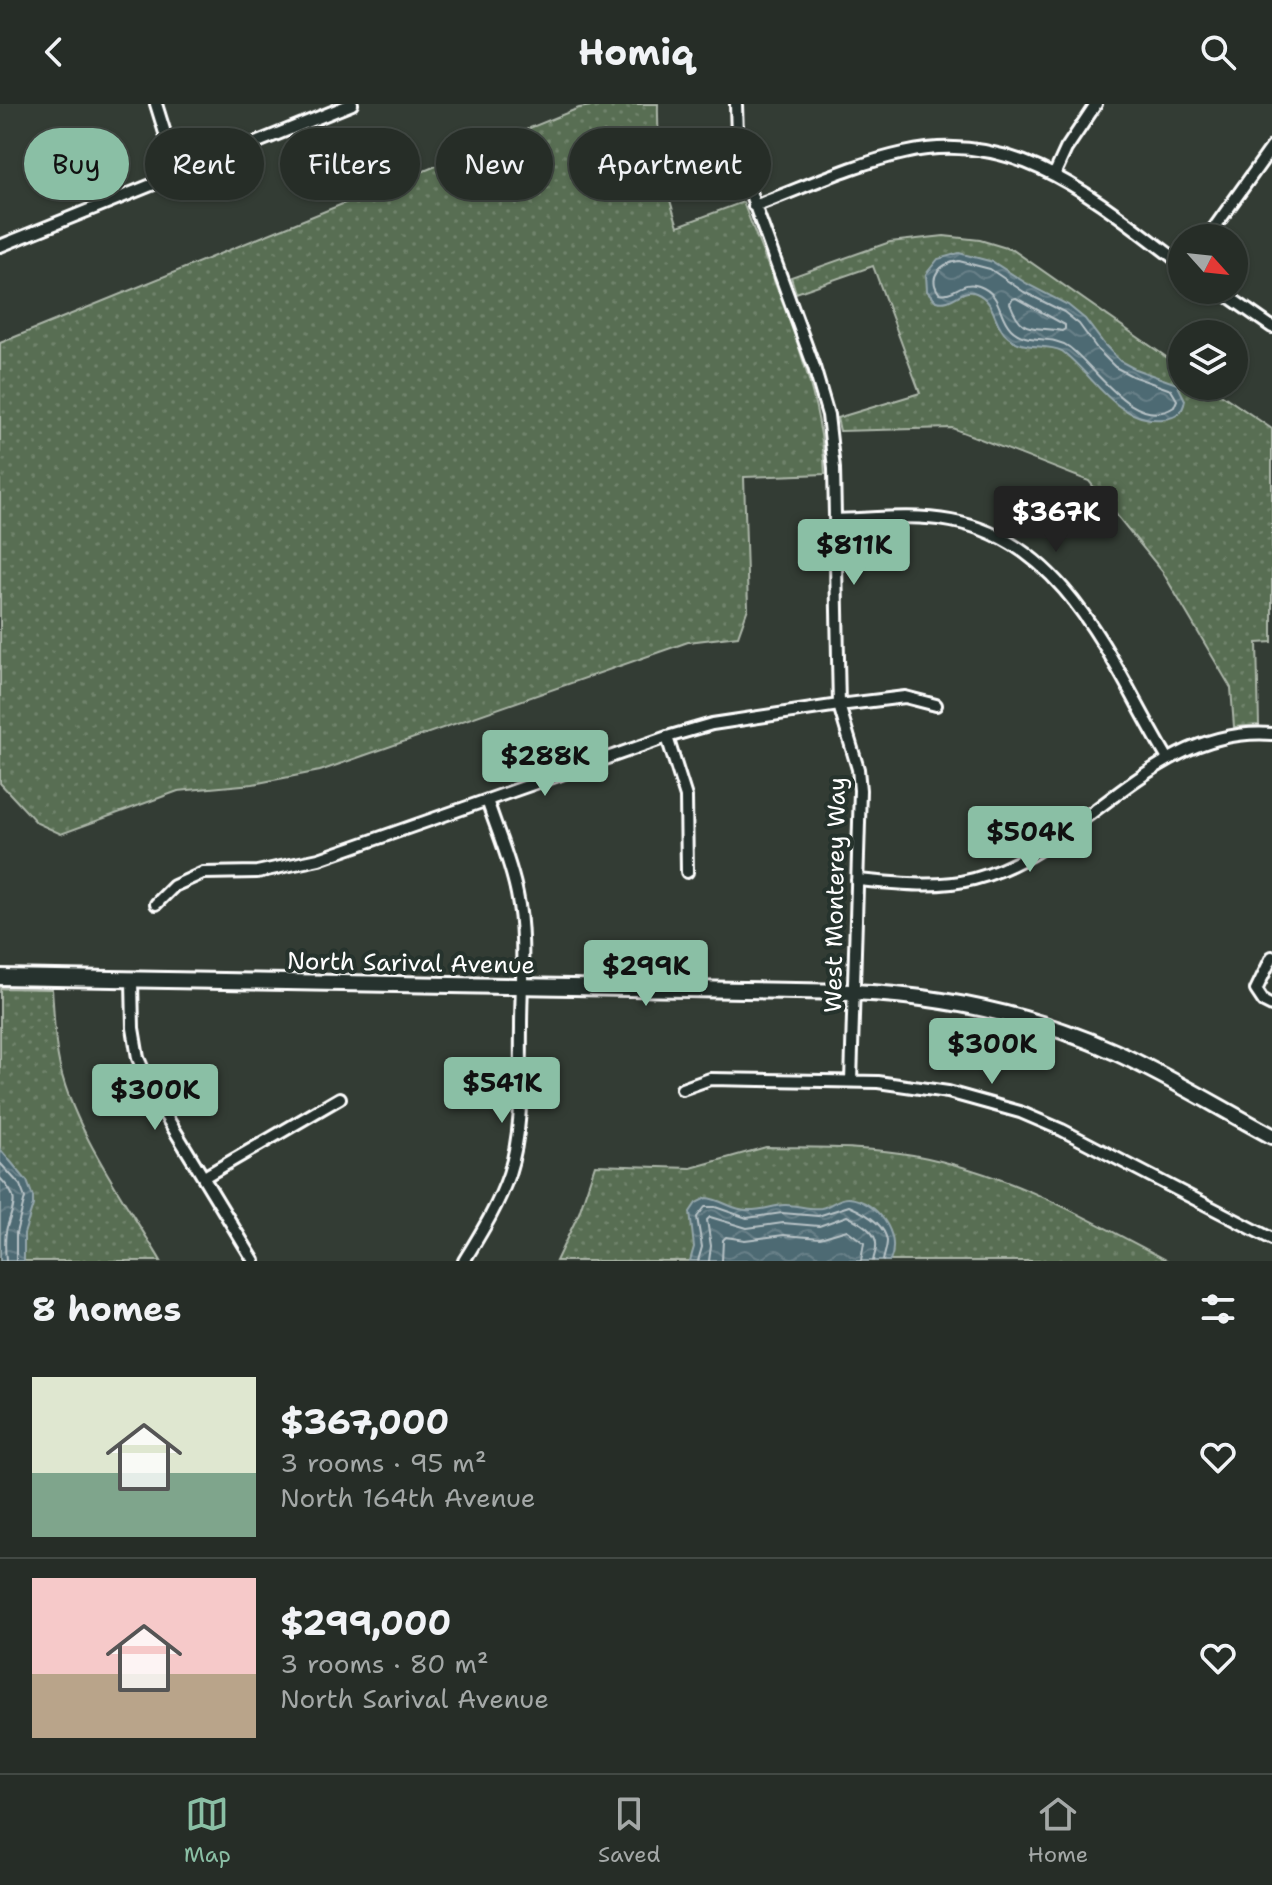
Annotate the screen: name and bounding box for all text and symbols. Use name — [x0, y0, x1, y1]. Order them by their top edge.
text: Homiq — [578, 28, 694, 77]
icon: back — [32, 30, 76, 74]
icon: search — [1196, 30, 1240, 74]
chip: Buy — [24, 128, 129, 200]
chip: Rent — [145, 128, 264, 200]
chip: Filters — [280, 128, 420, 200]
chip: New — [436, 128, 553, 200]
chip: Apartment — [569, 128, 771, 200]
north arrow — [1168, 224, 1248, 304]
map controls — [1168, 224, 1248, 400]
button: layers — [1168, 320, 1248, 400]
pin: $367K — [1000, 486, 1112, 554]
text: $367K — [1012, 494, 1100, 529]
pin: $811K — [798, 519, 910, 587]
text: $811K — [816, 527, 892, 562]
pin: $288K — [489, 730, 601, 798]
text: $288K — [500, 738, 590, 773]
street label: West Monterey Way — [817, 777, 853, 1013]
pin: $504K — [974, 806, 1086, 874]
text: $504K — [986, 814, 1074, 849]
pin: $299K — [590, 940, 702, 1008]
street label: North Sarival Avenue — [287, 945, 535, 981]
text: $299K — [602, 948, 690, 983]
pin: $300K — [936, 1018, 1048, 1086]
text: $300K — [947, 1026, 1037, 1061]
pin: $541K — [446, 1057, 558, 1125]
pin: $300K — [99, 1064, 211, 1132]
text: $541K — [462, 1065, 542, 1100]
text: $300K — [110, 1072, 200, 1107]
text: 8 homes — [32, 1286, 181, 1332]
icon: filters — [1196, 1287, 1240, 1331]
text: $367,000 — [280, 1399, 449, 1445]
icon: home — [96, 1409, 192, 1505]
icon: heart — [1196, 1435, 1240, 1479]
text: 3 rooms · 95 m² — [280, 1445, 487, 1480]
text: North 164th Avenue — [280, 1480, 536, 1515]
text: $299,000 — [280, 1600, 451, 1646]
icon: home — [96, 1610, 192, 1706]
icon: heart — [1196, 1636, 1240, 1680]
text: 3 rooms · 80 m² — [280, 1646, 489, 1681]
text: North Sarival Avenue — [280, 1681, 549, 1716]
tab: Map — [184, 1792, 231, 1869]
tab: Saved — [598, 1792, 661, 1869]
tab: Home — [1028, 1792, 1088, 1869]

